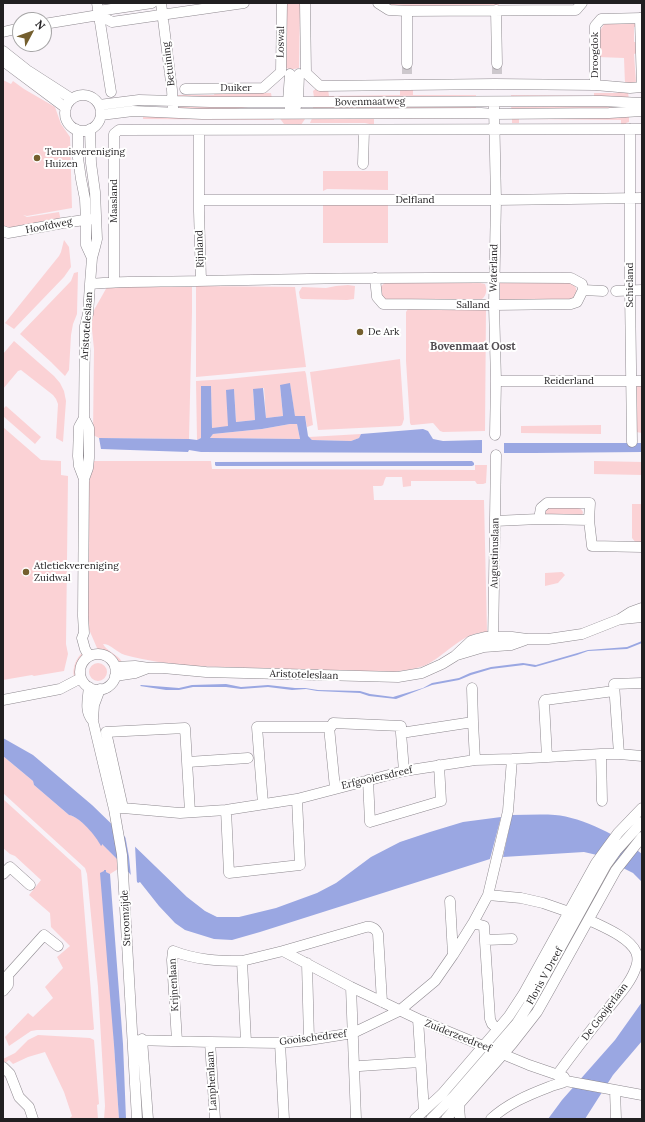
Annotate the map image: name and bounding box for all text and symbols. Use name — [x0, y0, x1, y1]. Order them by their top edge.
north arrow — [12, 12, 52, 52]
text: N — [32, 17, 48, 33]
street label: Loswal — [275, 26, 287, 58]
street label: Droogdok — [589, 32, 601, 78]
street label: Betuining — [160, 41, 178, 87]
street label: Duiker — [220, 82, 252, 94]
street label: Bovenmaatweg — [335, 95, 405, 109]
place label: Tennisvereniging Huizen — [45, 146, 125, 170]
marker: Tennisvereniging Huizen — [32, 153, 42, 163]
street label: Maasland — [108, 179, 120, 223]
street label: Delfland — [395, 194, 435, 206]
street label: Hoofdweg — [25, 216, 73, 236]
street label: Rijnland — [193, 230, 207, 268]
street label: Waterland — [488, 244, 500, 292]
street label: Schieland — [624, 262, 636, 308]
street label: Aristoteleslaan — [79, 291, 95, 361]
street label: Salland — [456, 299, 490, 311]
place label: De Ark — [368, 326, 399, 338]
marker: De Ark — [355, 327, 365, 337]
district label: Bovenmaat Oost — [430, 340, 516, 354]
street label: Reiderland — [544, 375, 594, 387]
street label: Augustinuslaan — [488, 517, 502, 589]
place label: Atletiekvereniging Zuidwal — [34, 560, 119, 584]
marker: Atletiekvereniging Zuidwal — [21, 567, 31, 577]
street label: Aristoteleslaan — [269, 668, 339, 682]
street label: Erfgooiersdreef — [340, 764, 414, 792]
street label: Stroomzijde — [119, 890, 133, 946]
street label: Floris V Dreef — [524, 945, 566, 1007]
street label: Krijnenlaan — [167, 958, 181, 1012]
street label: De Gooijerlaan — [579, 981, 631, 1043]
street label: Zuiderzeedreef — [423, 1017, 493, 1055]
street label: Gooischedreef — [279, 1028, 347, 1048]
street label: Lanphenlaan — [204, 1051, 220, 1111]

